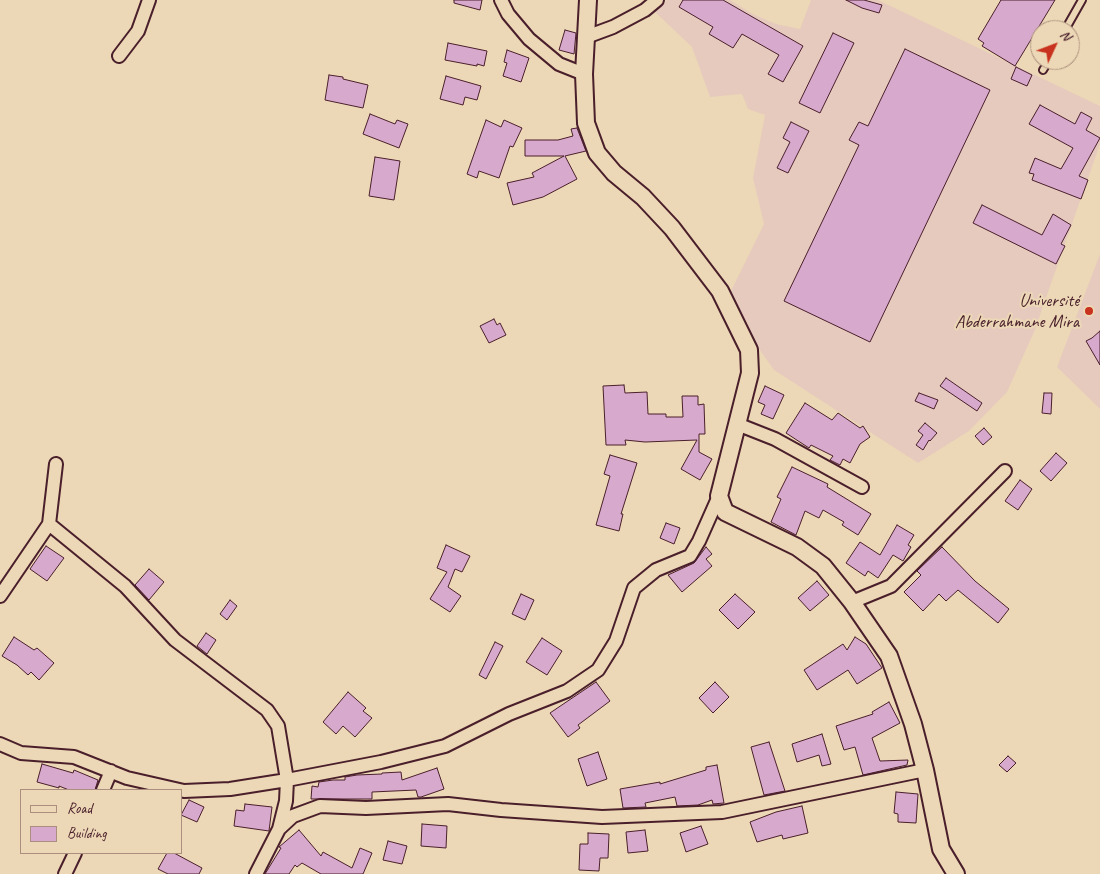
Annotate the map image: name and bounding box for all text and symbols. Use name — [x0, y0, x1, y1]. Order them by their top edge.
north arrow — [1030, 20, 1080, 70]
text: N — [1056, 26, 1075, 44]
place label: Université Abderrahmane Mira — [955, 290, 1079, 332]
marker: Université Abderrahmane Mira — [1083, 305, 1095, 317]
legend — [20, 789, 182, 854]
text: Road — [67, 799, 92, 818]
text: Building — [67, 824, 106, 843]

